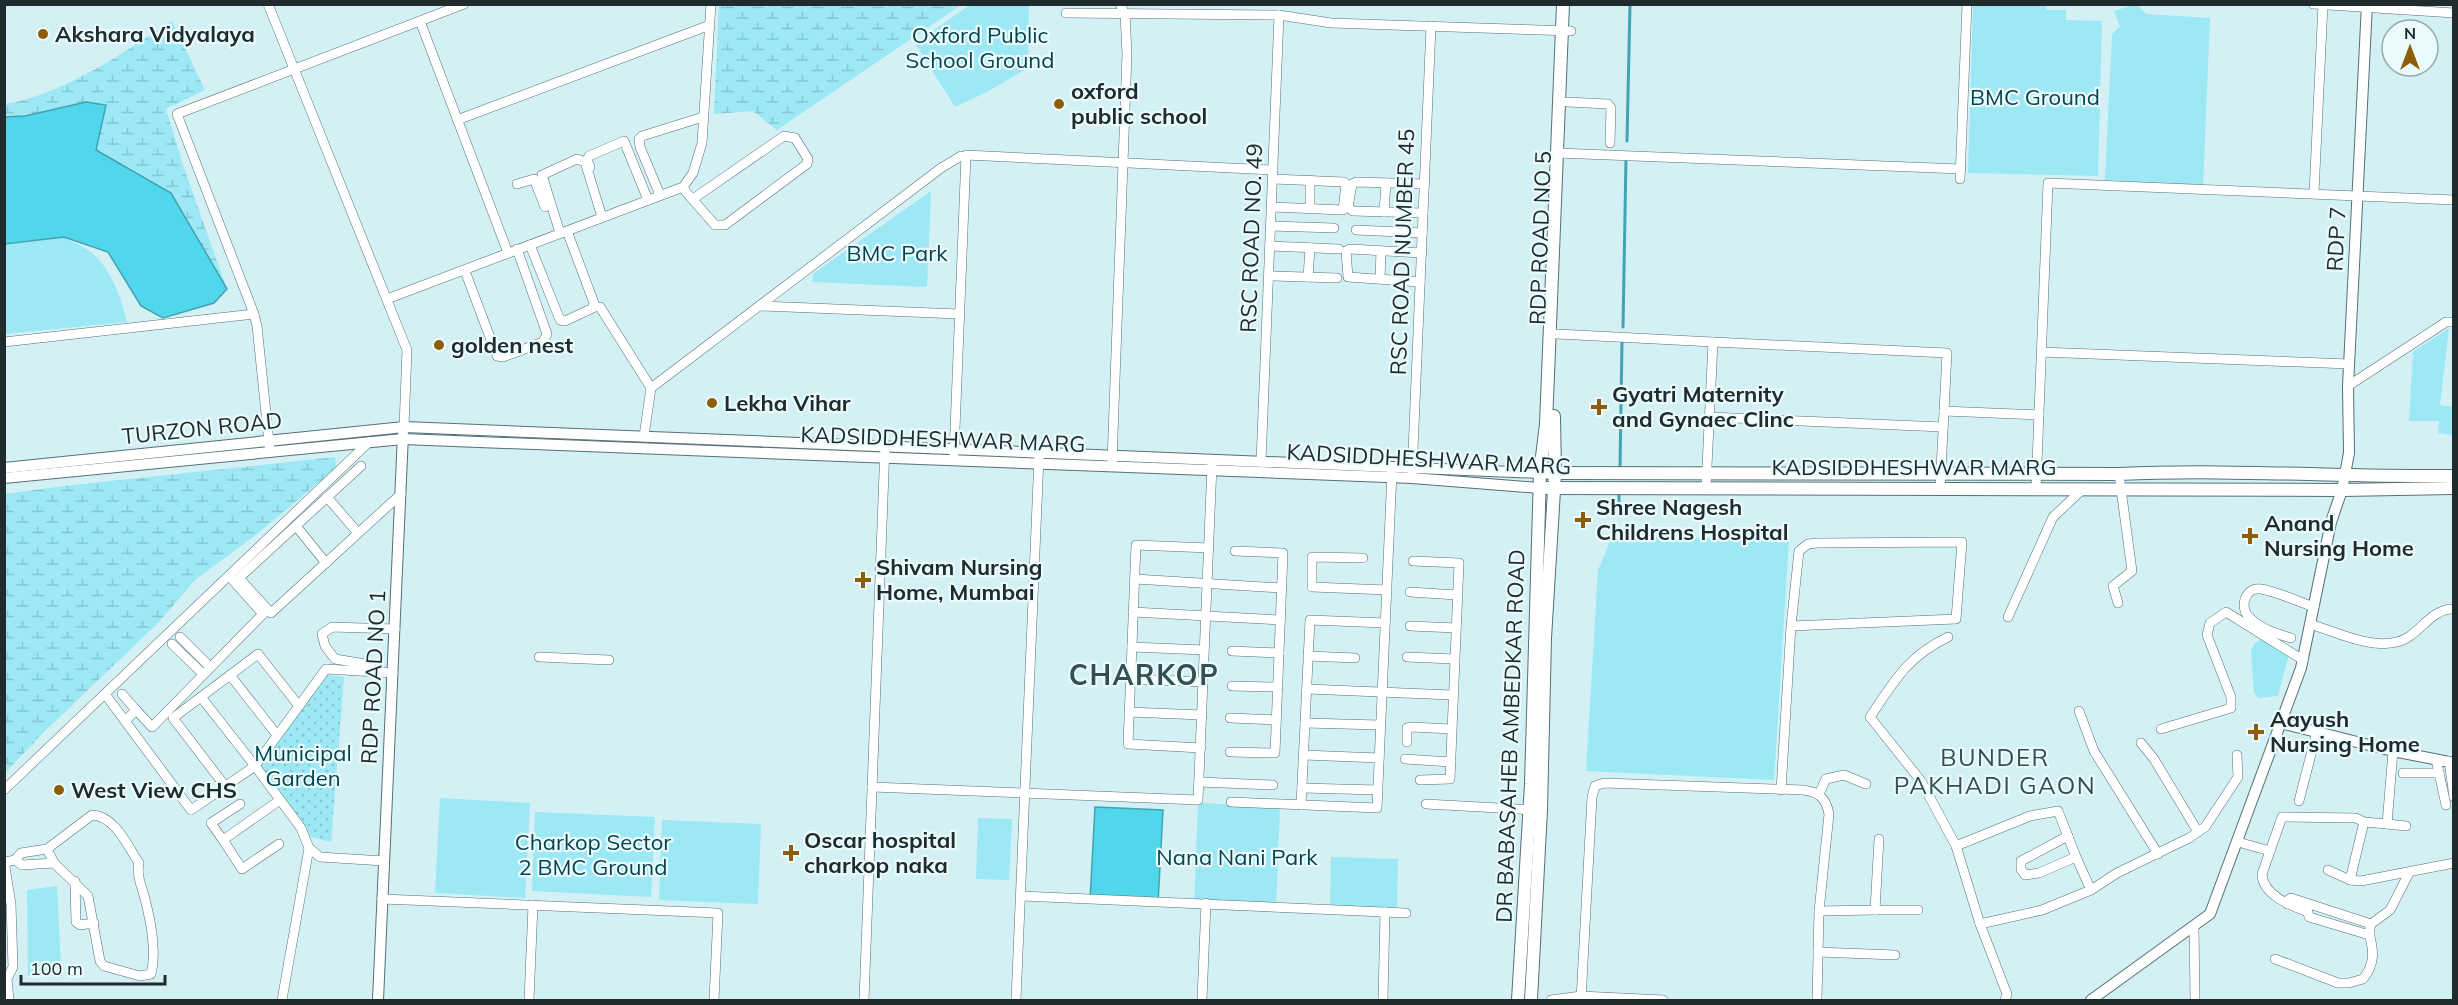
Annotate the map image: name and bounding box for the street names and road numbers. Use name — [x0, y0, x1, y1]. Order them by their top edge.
street label: RSC ROAD NUMBER 45 — [1384, 128, 1420, 376]
street label: RSC ROAD NO. 49 — [1234, 143, 1268, 333]
street label: RDP ROAD NO 5 — [1523, 150, 1557, 326]
street label: RDP 7 — [2320, 206, 2352, 272]
street label: TURZON ROAD — [121, 406, 283, 450]
street label: KADSIDDHESHWAR MARG — [800, 420, 1086, 458]
street label: KADSIDDHESHWAR MARG — [1286, 438, 1572, 480]
street label: KADSIDDHESHWAR MARG — [1772, 453, 2056, 481]
street label: DR BABASAHEB AMBEDKAR ROAD — [1489, 549, 1531, 923]
street label: RDP ROAD NO 1 — [354, 589, 392, 765]

